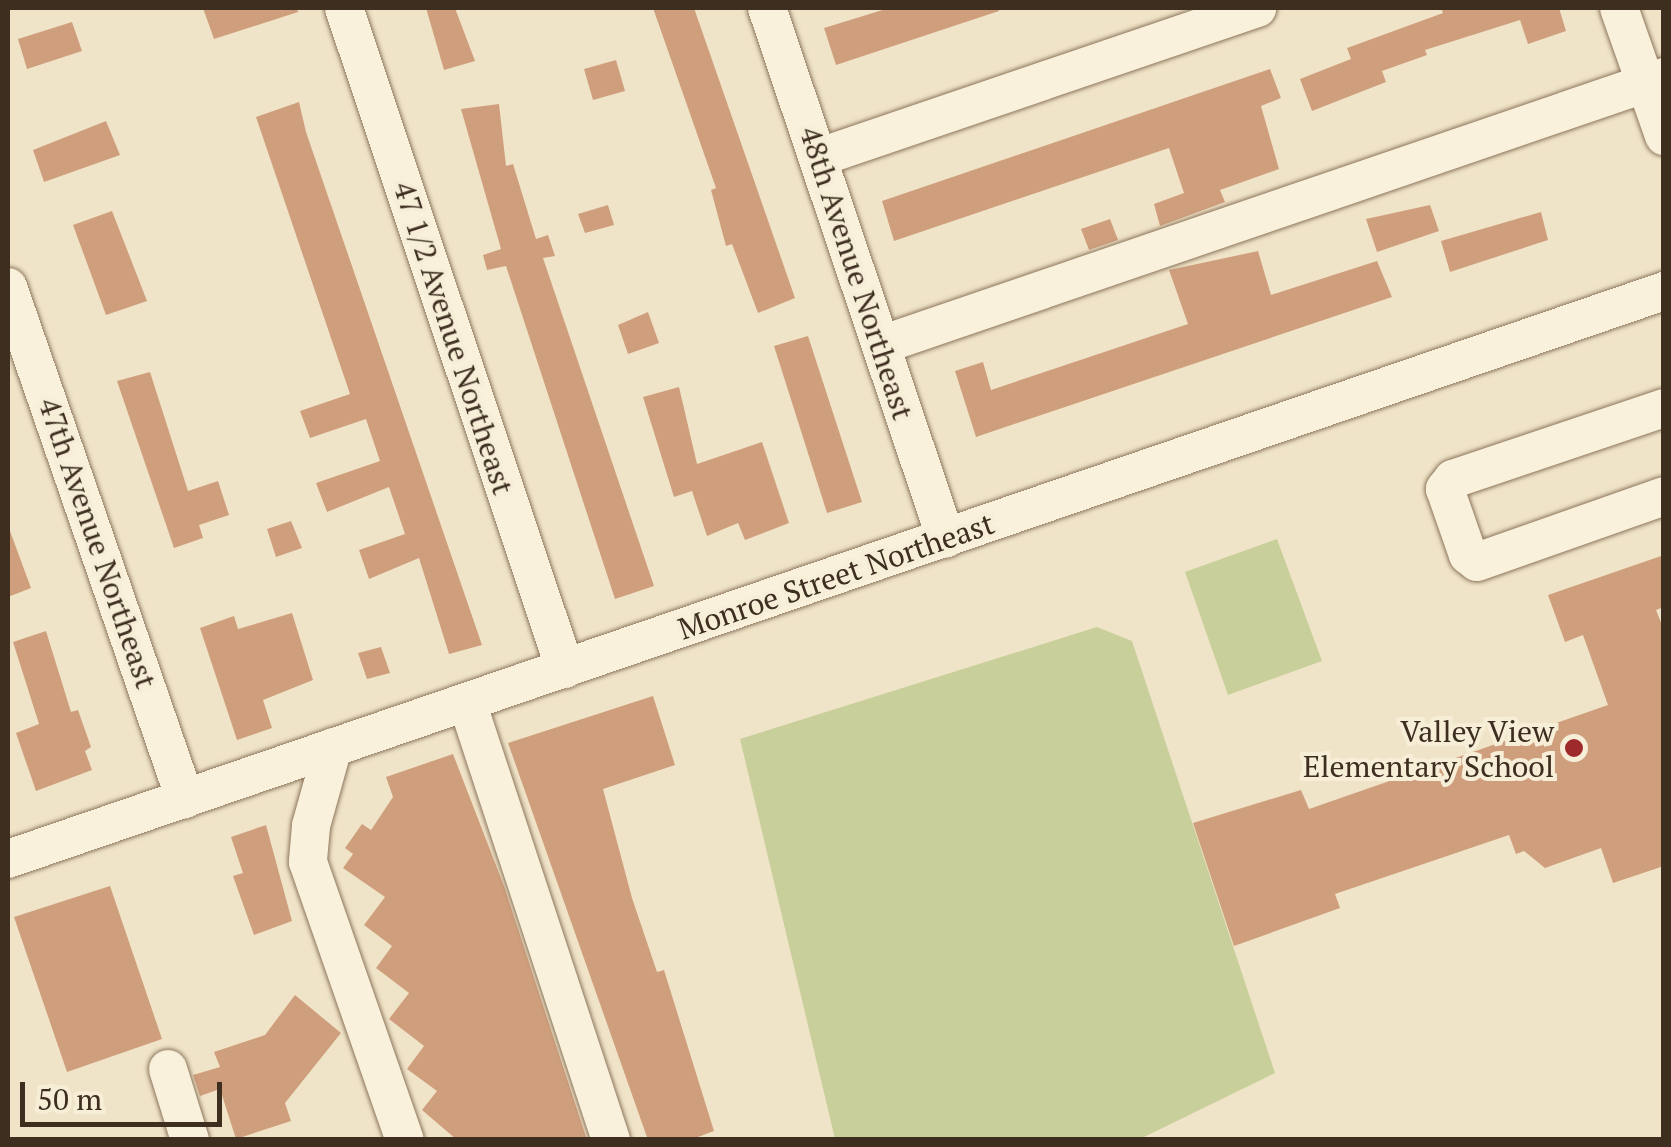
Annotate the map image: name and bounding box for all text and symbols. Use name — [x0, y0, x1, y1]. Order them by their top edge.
street label: 48th Avenue Northeast — [792, 122, 922, 424]
street label: 47 1/2 Avenue Northeast — [386, 177, 522, 499]
street label: 47th Avenue Northeast — [31, 393, 165, 693]
street label: Monroe Street Northeast — [673, 505, 999, 647]
place label: Valley View Elementary School — [1303, 713, 1554, 784]
marker: Valley View Elementary School — [1563, 737, 1585, 759]
scale bar — [25, 1062, 228, 1124]
text: 50 m — [37, 1079, 102, 1119]

